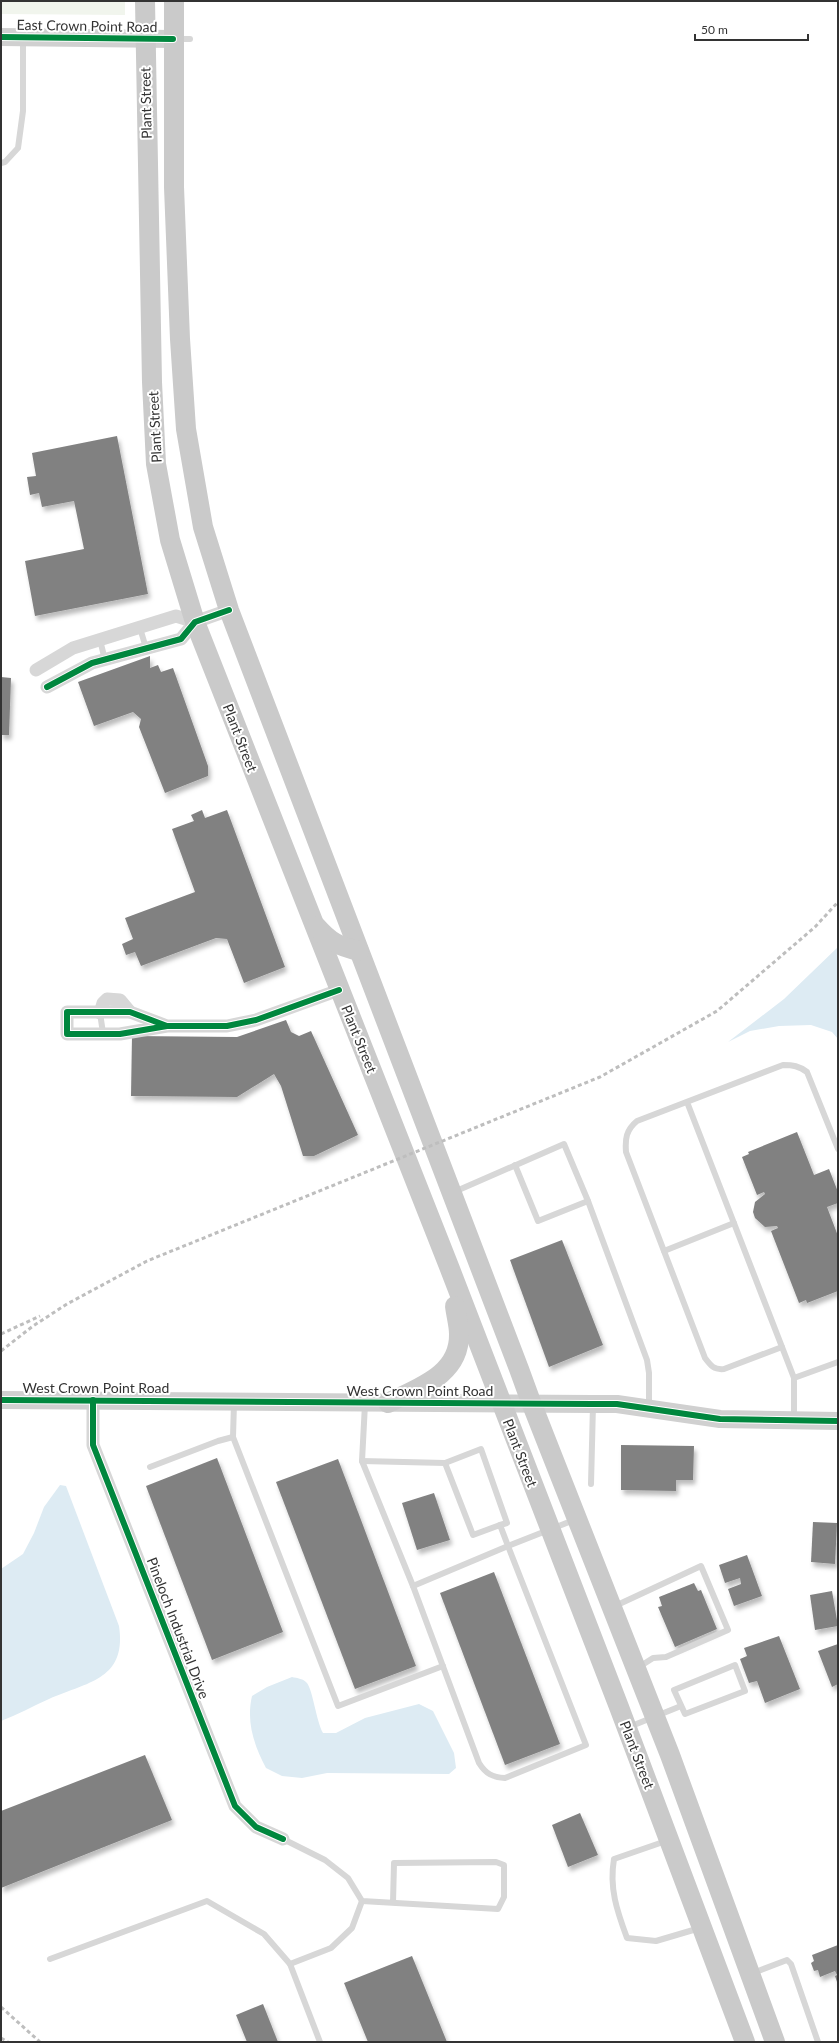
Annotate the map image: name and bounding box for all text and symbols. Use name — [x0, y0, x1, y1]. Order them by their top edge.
street label: East Crown Point Road — [17, 16, 157, 35]
scale bar — [695, 16, 808, 42]
text: 50 m — [701, 22, 728, 37]
street label: Plant Street — [136, 67, 155, 139]
street label: Plant Street — [144, 391, 165, 463]
street label: Plant Street — [220, 701, 261, 774]
street label: Plant Street — [338, 1002, 381, 1075]
street label: West Crown Point Road — [23, 1379, 169, 1396]
street label: West Crown Point Road — [347, 1382, 493, 1399]
street label: Plant Street — [500, 1416, 541, 1489]
street label: Pineloch Industrial Drive — [144, 1555, 213, 1701]
street label: Plant Street — [617, 1718, 658, 1791]

